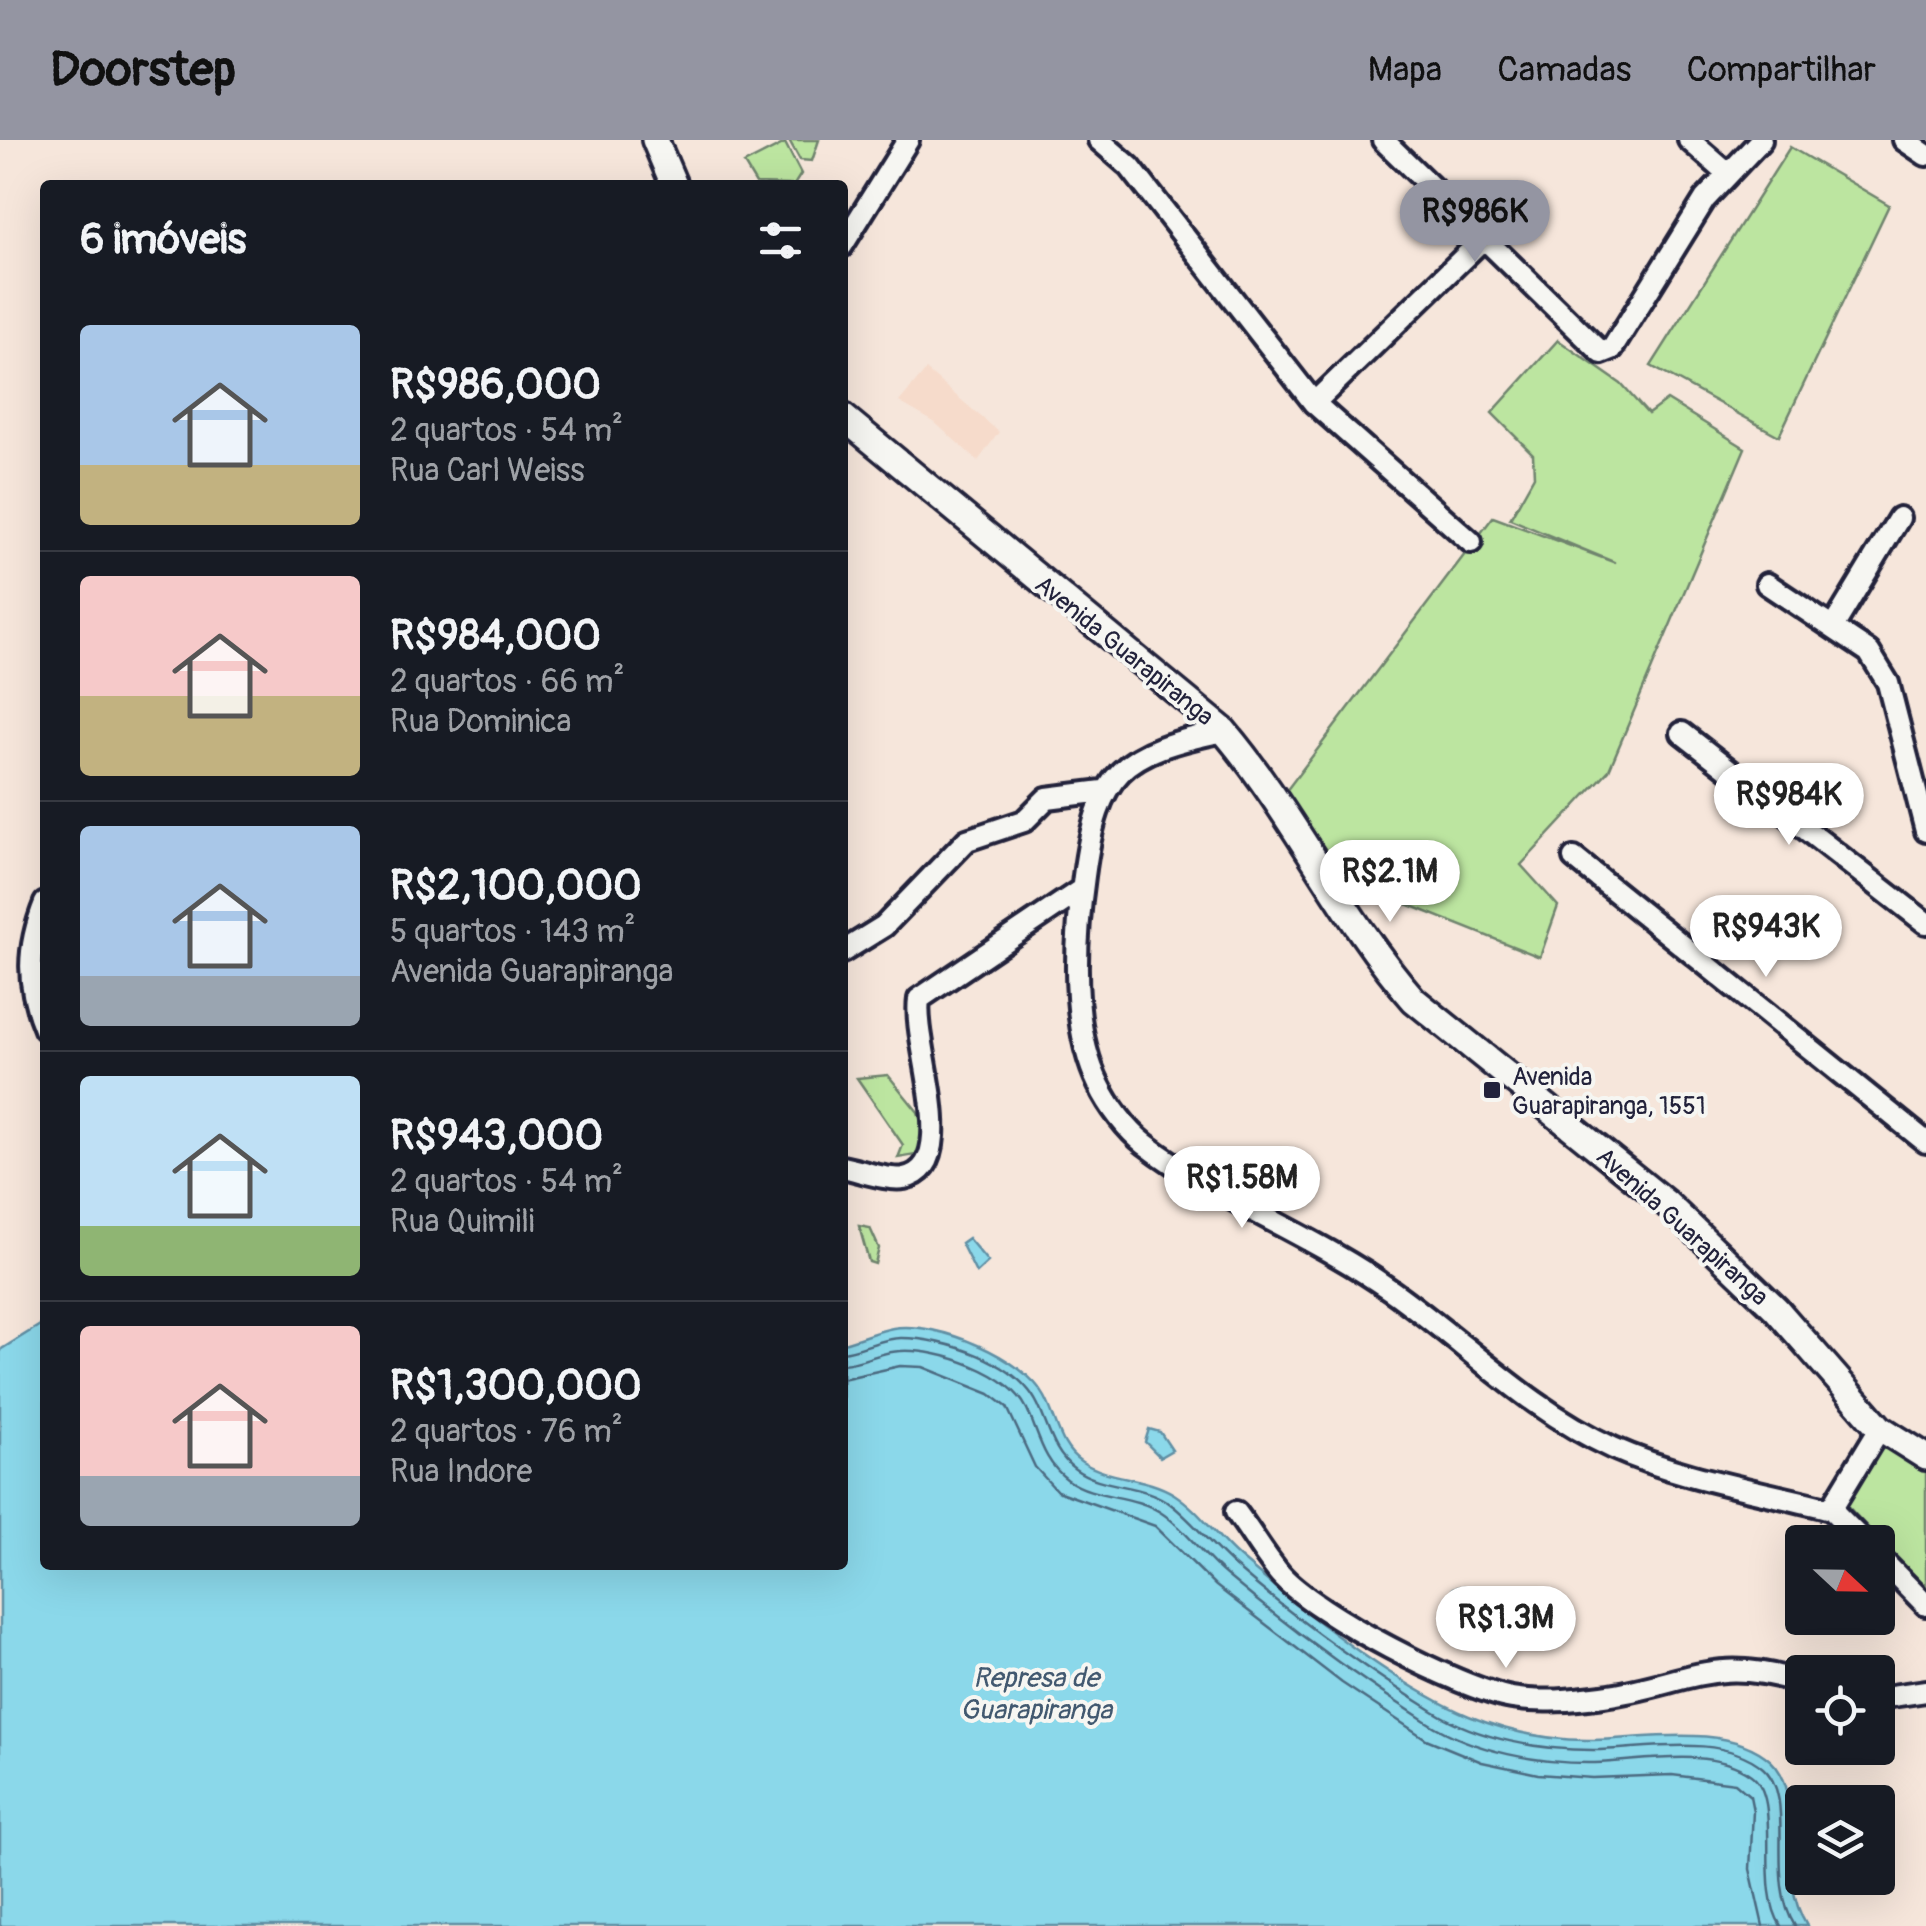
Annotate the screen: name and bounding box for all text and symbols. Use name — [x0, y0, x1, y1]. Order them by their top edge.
text: Doorstep — [50, 40, 236, 100]
text: Mapa — [1368, 48, 1442, 92]
text: Camadas — [1497, 48, 1631, 92]
text: Compartilhar — [1686, 48, 1876, 92]
pin: R$986K — [1394, 180, 1556, 265]
text: R$986K — [1422, 192, 1528, 232]
icon: filters — [753, 213, 808, 268]
text: 6 imóveis — [80, 214, 246, 266]
text: R$986,000 — [390, 359, 601, 411]
icon: home — [160, 365, 280, 485]
text: 2 quartos · 54 m² — [390, 411, 623, 451]
text: Rua Carl Weiss — [390, 451, 584, 491]
street label: Avenida Guarapiranga — [1028, 569, 1220, 733]
text: R$984,000 — [390, 610, 601, 662]
icon: home — [160, 616, 280, 736]
text: 2 quartos · 66 m² — [390, 662, 624, 702]
text: Rua Dominica — [390, 702, 571, 742]
pin: R$984K — [1708, 763, 1870, 848]
text: R$984K — [1736, 775, 1842, 815]
pin: R$2.1M — [1309, 840, 1471, 925]
text: R$2.1M — [1342, 852, 1438, 892]
text: R$2,100,000 — [390, 860, 642, 912]
icon: home — [160, 866, 280, 986]
pin: R$943K — [1685, 895, 1847, 980]
text: R$943K — [1712, 907, 1820, 947]
text: 5 quartos · 143 m² — [390, 912, 636, 952]
text: Avenida Guarapiranga — [390, 952, 673, 992]
place label: Avenida Guarapiranga, 1551 — [1512, 1062, 1706, 1122]
marker: Avenida Guarapiranga, 1551 — [1481, 1079, 1503, 1101]
text: R$943,000 — [390, 1110, 603, 1162]
icon: home — [160, 1116, 280, 1236]
street label: Avenida Guarapiranga — [1589, 1142, 1775, 1313]
pin: R$1.58M — [1150, 1146, 1334, 1231]
text: R$1.58M — [1186, 1158, 1298, 1198]
text: 2 quartos · 54 m² — [390, 1162, 623, 1202]
text: Rua Quimili — [390, 1202, 534, 1242]
text: R$1,300,000 — [390, 1360, 642, 1412]
icon: home — [160, 1366, 280, 1486]
text: 2 quartos · 76 m² — [390, 1412, 623, 1452]
text: Rua Indore — [390, 1452, 532, 1492]
north arrow — [1785, 1525, 1895, 1635]
map controls — [1785, 1525, 1895, 1895]
pin: R$1.3M — [1425, 1586, 1587, 1671]
text: R$1.3M — [1458, 1598, 1554, 1638]
button: locate — [1785, 1655, 1895, 1765]
water label: Represa de Guarapiranga — [960, 1661, 1114, 1728]
button: layers — [1785, 1785, 1895, 1895]

